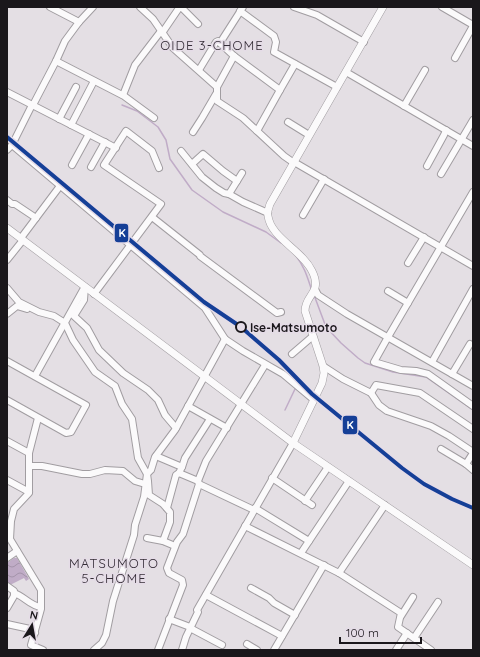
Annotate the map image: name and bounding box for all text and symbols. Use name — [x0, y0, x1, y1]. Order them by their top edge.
district label: OIDE 3-CHOME — [160, 37, 264, 53]
line badge: K — [114, 223, 129, 243]
text: K — [118, 226, 126, 240]
place label: Ise-Matsumoto — [250, 320, 338, 335]
marker: Ise-Matsumoto — [235, 321, 247, 333]
line badge: K — [342, 415, 358, 435]
text: K — [346, 418, 354, 432]
district label: MATSUMOTO 5-CHOME — [69, 555, 159, 586]
north arrow — [12, 605, 52, 645]
text: N — [29, 608, 39, 623]
scale bar — [340, 619, 421, 645]
text: 100 m — [346, 625, 379, 640]

